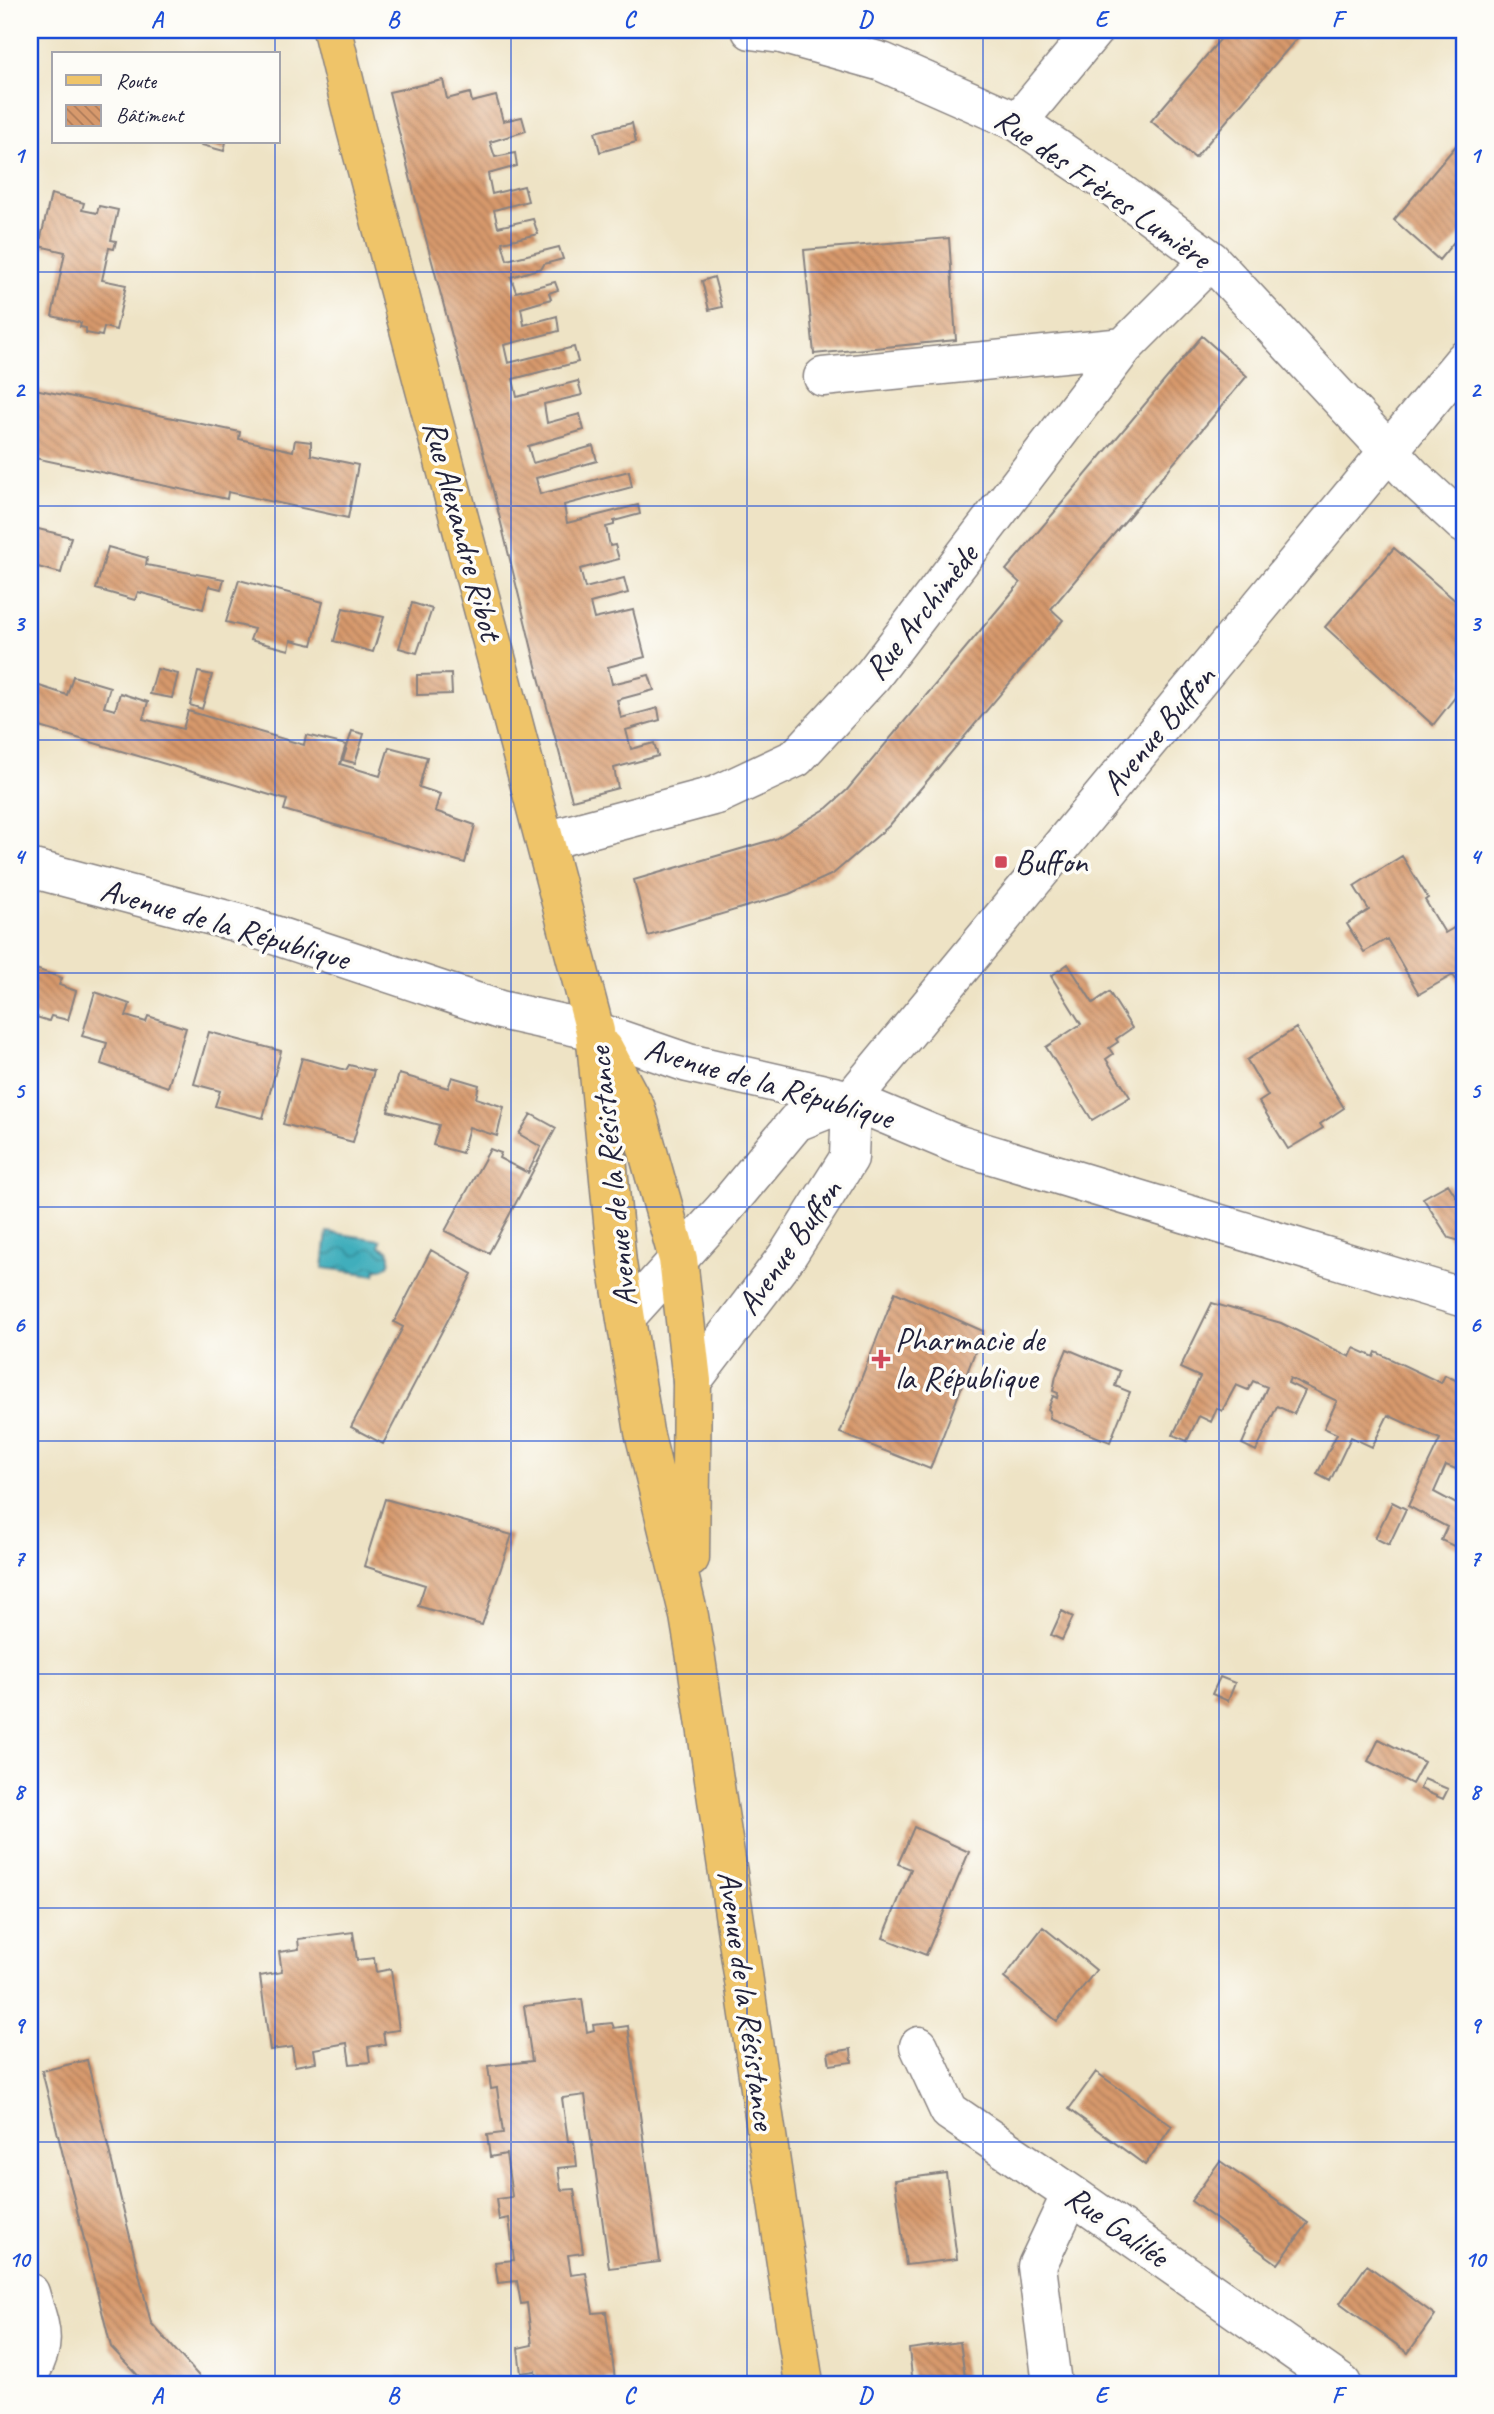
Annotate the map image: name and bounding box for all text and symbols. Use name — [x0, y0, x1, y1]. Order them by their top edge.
text: A — [151, 5, 165, 34]
text: B — [387, 5, 401, 34]
text: C — [624, 5, 638, 34]
text: D — [858, 5, 874, 34]
text: E — [1095, 5, 1111, 34]
text: F — [1332, 5, 1348, 34]
legend — [52, 52, 280, 144]
text: Route — [116, 68, 157, 94]
street label: Rue des Frères Lumière — [987, 98, 1221, 279]
text: Bâtiment — [116, 102, 185, 128]
text: 1 — [14, 141, 27, 170]
text: 1 — [1470, 141, 1483, 170]
text: 2 — [14, 375, 27, 404]
text: 2 — [1470, 375, 1483, 404]
street label: Rue Alexandre Ribot — [414, 416, 513, 647]
street label: Rue Archimède — [855, 534, 989, 689]
text: 3 — [14, 609, 27, 638]
text: 3 — [1470, 609, 1483, 638]
street label: Avenue Buffon — [1092, 656, 1225, 803]
place label: Buffon — [1015, 841, 1089, 883]
text: 4 — [14, 842, 27, 871]
text: 4 — [1470, 842, 1483, 871]
marker: Buffon — [993, 854, 1009, 870]
street label: Avenue de la République — [96, 868, 356, 980]
street label: Avenue de la République — [640, 1027, 900, 1139]
street label: Avenue de la Résistance — [577, 1043, 647, 1309]
text: 5 — [14, 1076, 26, 1105]
text: 5 — [1470, 1076, 1482, 1105]
street label: Avenue Buffon — [727, 1170, 852, 1323]
text: 6 — [14, 1310, 27, 1339]
text: 6 — [1470, 1310, 1483, 1339]
place label: Pharmacie de la République — [895, 1319, 1047, 1399]
marker: Pharmacie de la République — [873, 1351, 889, 1367]
text: 7 — [14, 1544, 27, 1573]
text: 7 — [1470, 1544, 1483, 1573]
text: 8 — [14, 1777, 27, 1806]
text: 8 — [1470, 1777, 1483, 1806]
street label: Avenue de la Résistance — [708, 1868, 786, 2134]
text: 9 — [14, 2011, 27, 2040]
text: 9 — [1470, 2011, 1483, 2040]
street label: Rue Galilée — [1057, 2175, 1179, 2278]
text: 10 — [9, 2245, 32, 2274]
text: 10 — [1465, 2245, 1488, 2274]
text: A — [151, 2381, 165, 2410]
text: B — [387, 2381, 401, 2410]
text: C — [624, 2381, 638, 2410]
text: D — [858, 2381, 874, 2410]
text: E — [1095, 2381, 1111, 2410]
text: F — [1332, 2381, 1348, 2410]

